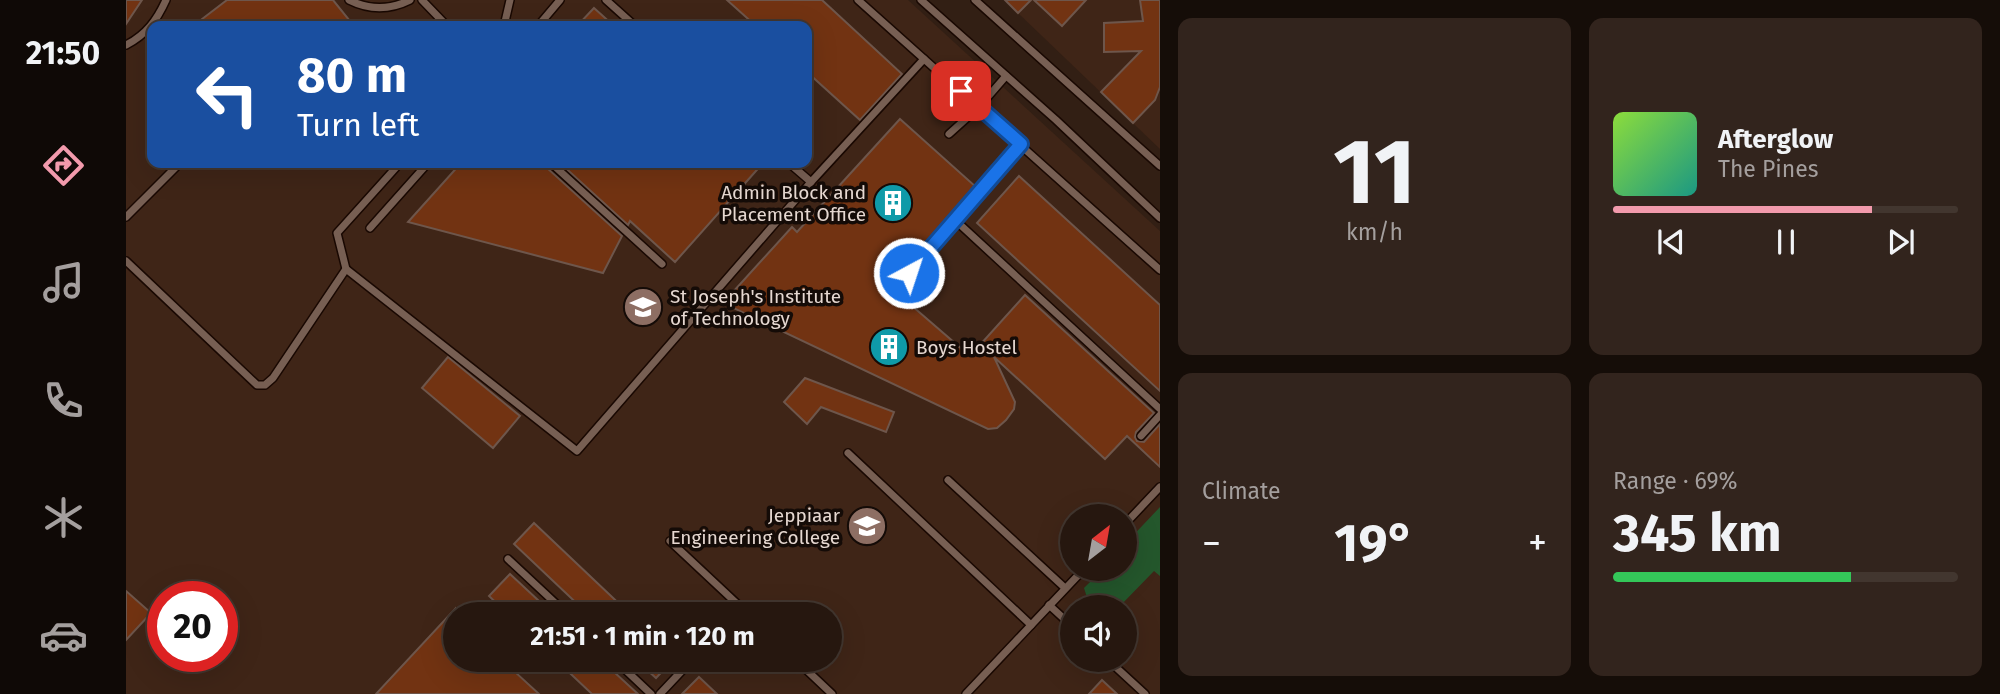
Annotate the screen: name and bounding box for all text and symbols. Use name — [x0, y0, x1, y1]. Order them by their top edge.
text: 21:50 — [26, 34, 100, 72]
text: 80 m — [297, 46, 407, 105]
icon: left — [182, 49, 273, 140]
pin — [931, 61, 991, 121]
icon: arrive — [942, 72, 980, 110]
text: Turn left — [297, 106, 419, 144]
text: 11 — [1333, 118, 1416, 227]
text: Afterglow — [1718, 124, 1833, 155]
icon: directions — [39, 141, 88, 190]
text: The Pines — [1718, 155, 1819, 183]
place label: Admin Block and Placement Office — [721, 181, 866, 226]
building icon: Admin Block and Placement Office — [872, 182, 914, 224]
text: km/h — [1346, 218, 1403, 246]
icon: previous — [1652, 223, 1690, 261]
icon: pause — [1767, 223, 1805, 261]
icon: next — [1882, 223, 1920, 261]
position arrow — [872, 236, 946, 310]
icon: music — [39, 258, 88, 307]
place label: St Joseph's Institute of Technology — [670, 285, 841, 330]
school or university icon: St Joseph's Institute of Technology — [622, 286, 664, 328]
building icon: Boys Hostel — [868, 326, 910, 368]
place label: Boys Hostel — [916, 336, 1018, 359]
icon: phone — [39, 376, 88, 425]
text: Range · 69% — [1613, 467, 1738, 495]
text: Climate — [1202, 477, 1281, 505]
icon: climate — [39, 493, 88, 542]
text: 345 km — [1613, 502, 1782, 565]
place label: Jeppiaar Engineering College — [670, 504, 841, 549]
north arrow — [1060, 504, 1138, 581]
map controls — [1060, 504, 1137, 672]
school or university icon: Jeppiaar Engineering College — [846, 505, 888, 547]
text: 19° — [1334, 512, 1415, 575]
text: − — [1202, 520, 1221, 566]
text: + — [1528, 520, 1547, 566]
speed limit sign: 20 — [147, 581, 238, 672]
button: sound — [1060, 595, 1137, 672]
icon: car — [39, 611, 88, 660]
text: 21:51 · 1 min · 120 m — [530, 621, 755, 652]

